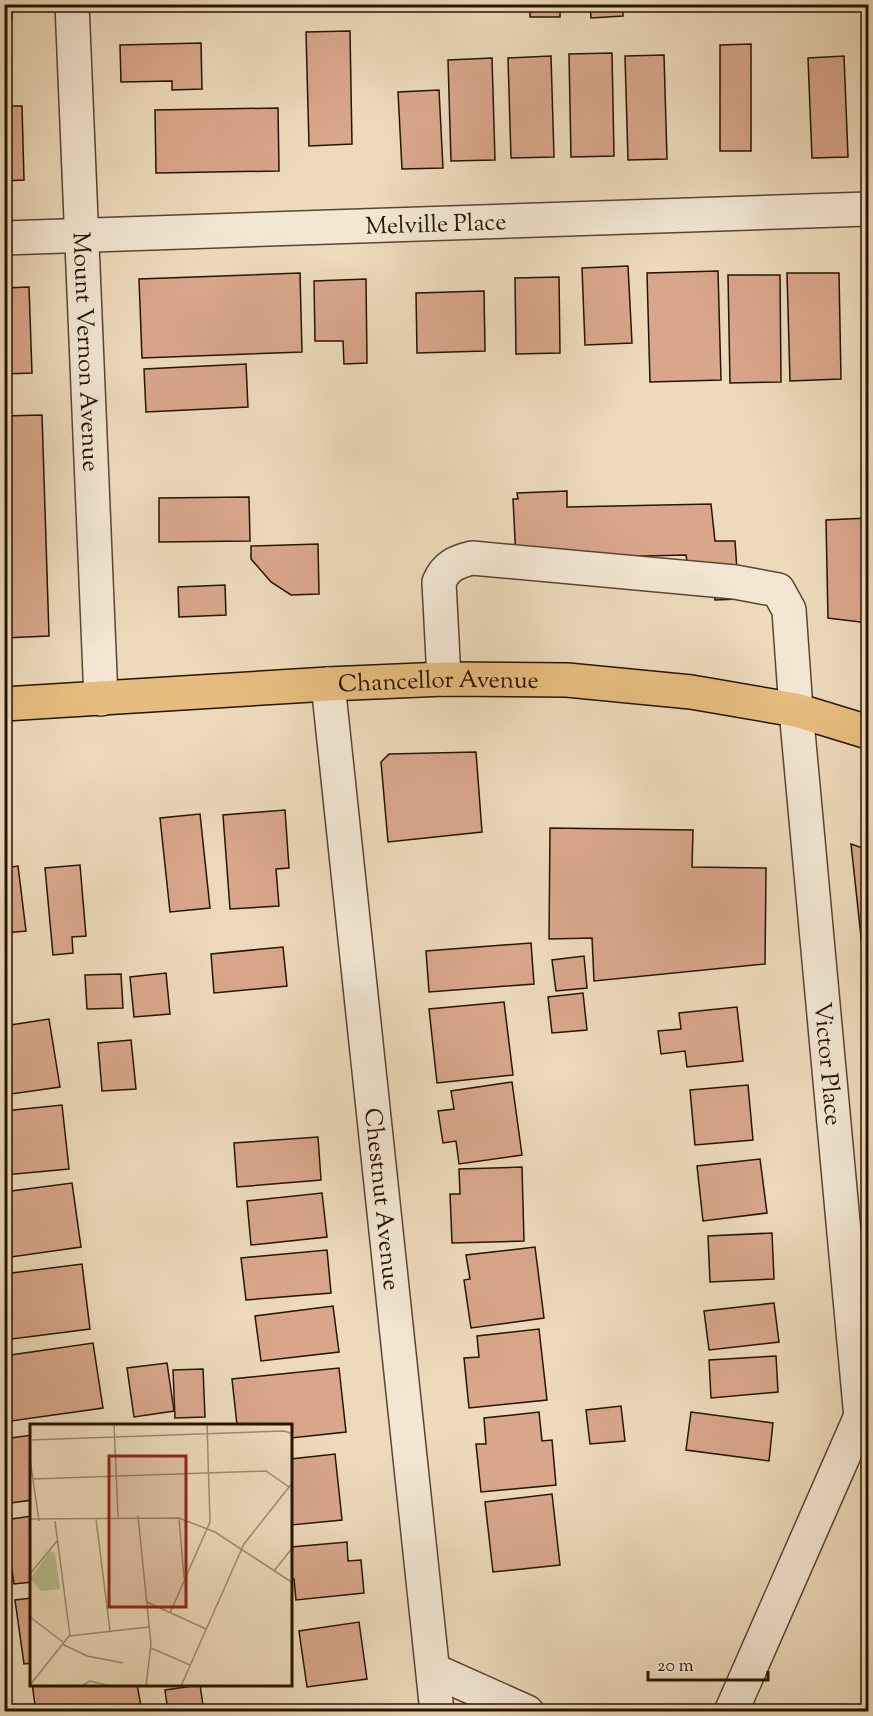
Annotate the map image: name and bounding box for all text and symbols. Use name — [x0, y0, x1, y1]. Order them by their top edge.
street label: Melville Place — [365, 206, 507, 245]
street label: Mount Vernon Avenue — [63, 231, 106, 472]
street label: Chancellor Avenue — [337, 664, 539, 703]
street label: Victor Place — [804, 1001, 849, 1127]
street label: Chestnut Avenue — [354, 1106, 407, 1292]
inset map — [30, 1424, 292, 1686]
scale bar — [648, 1644, 768, 1682]
text: 20 m — [657, 1654, 694, 1680]

